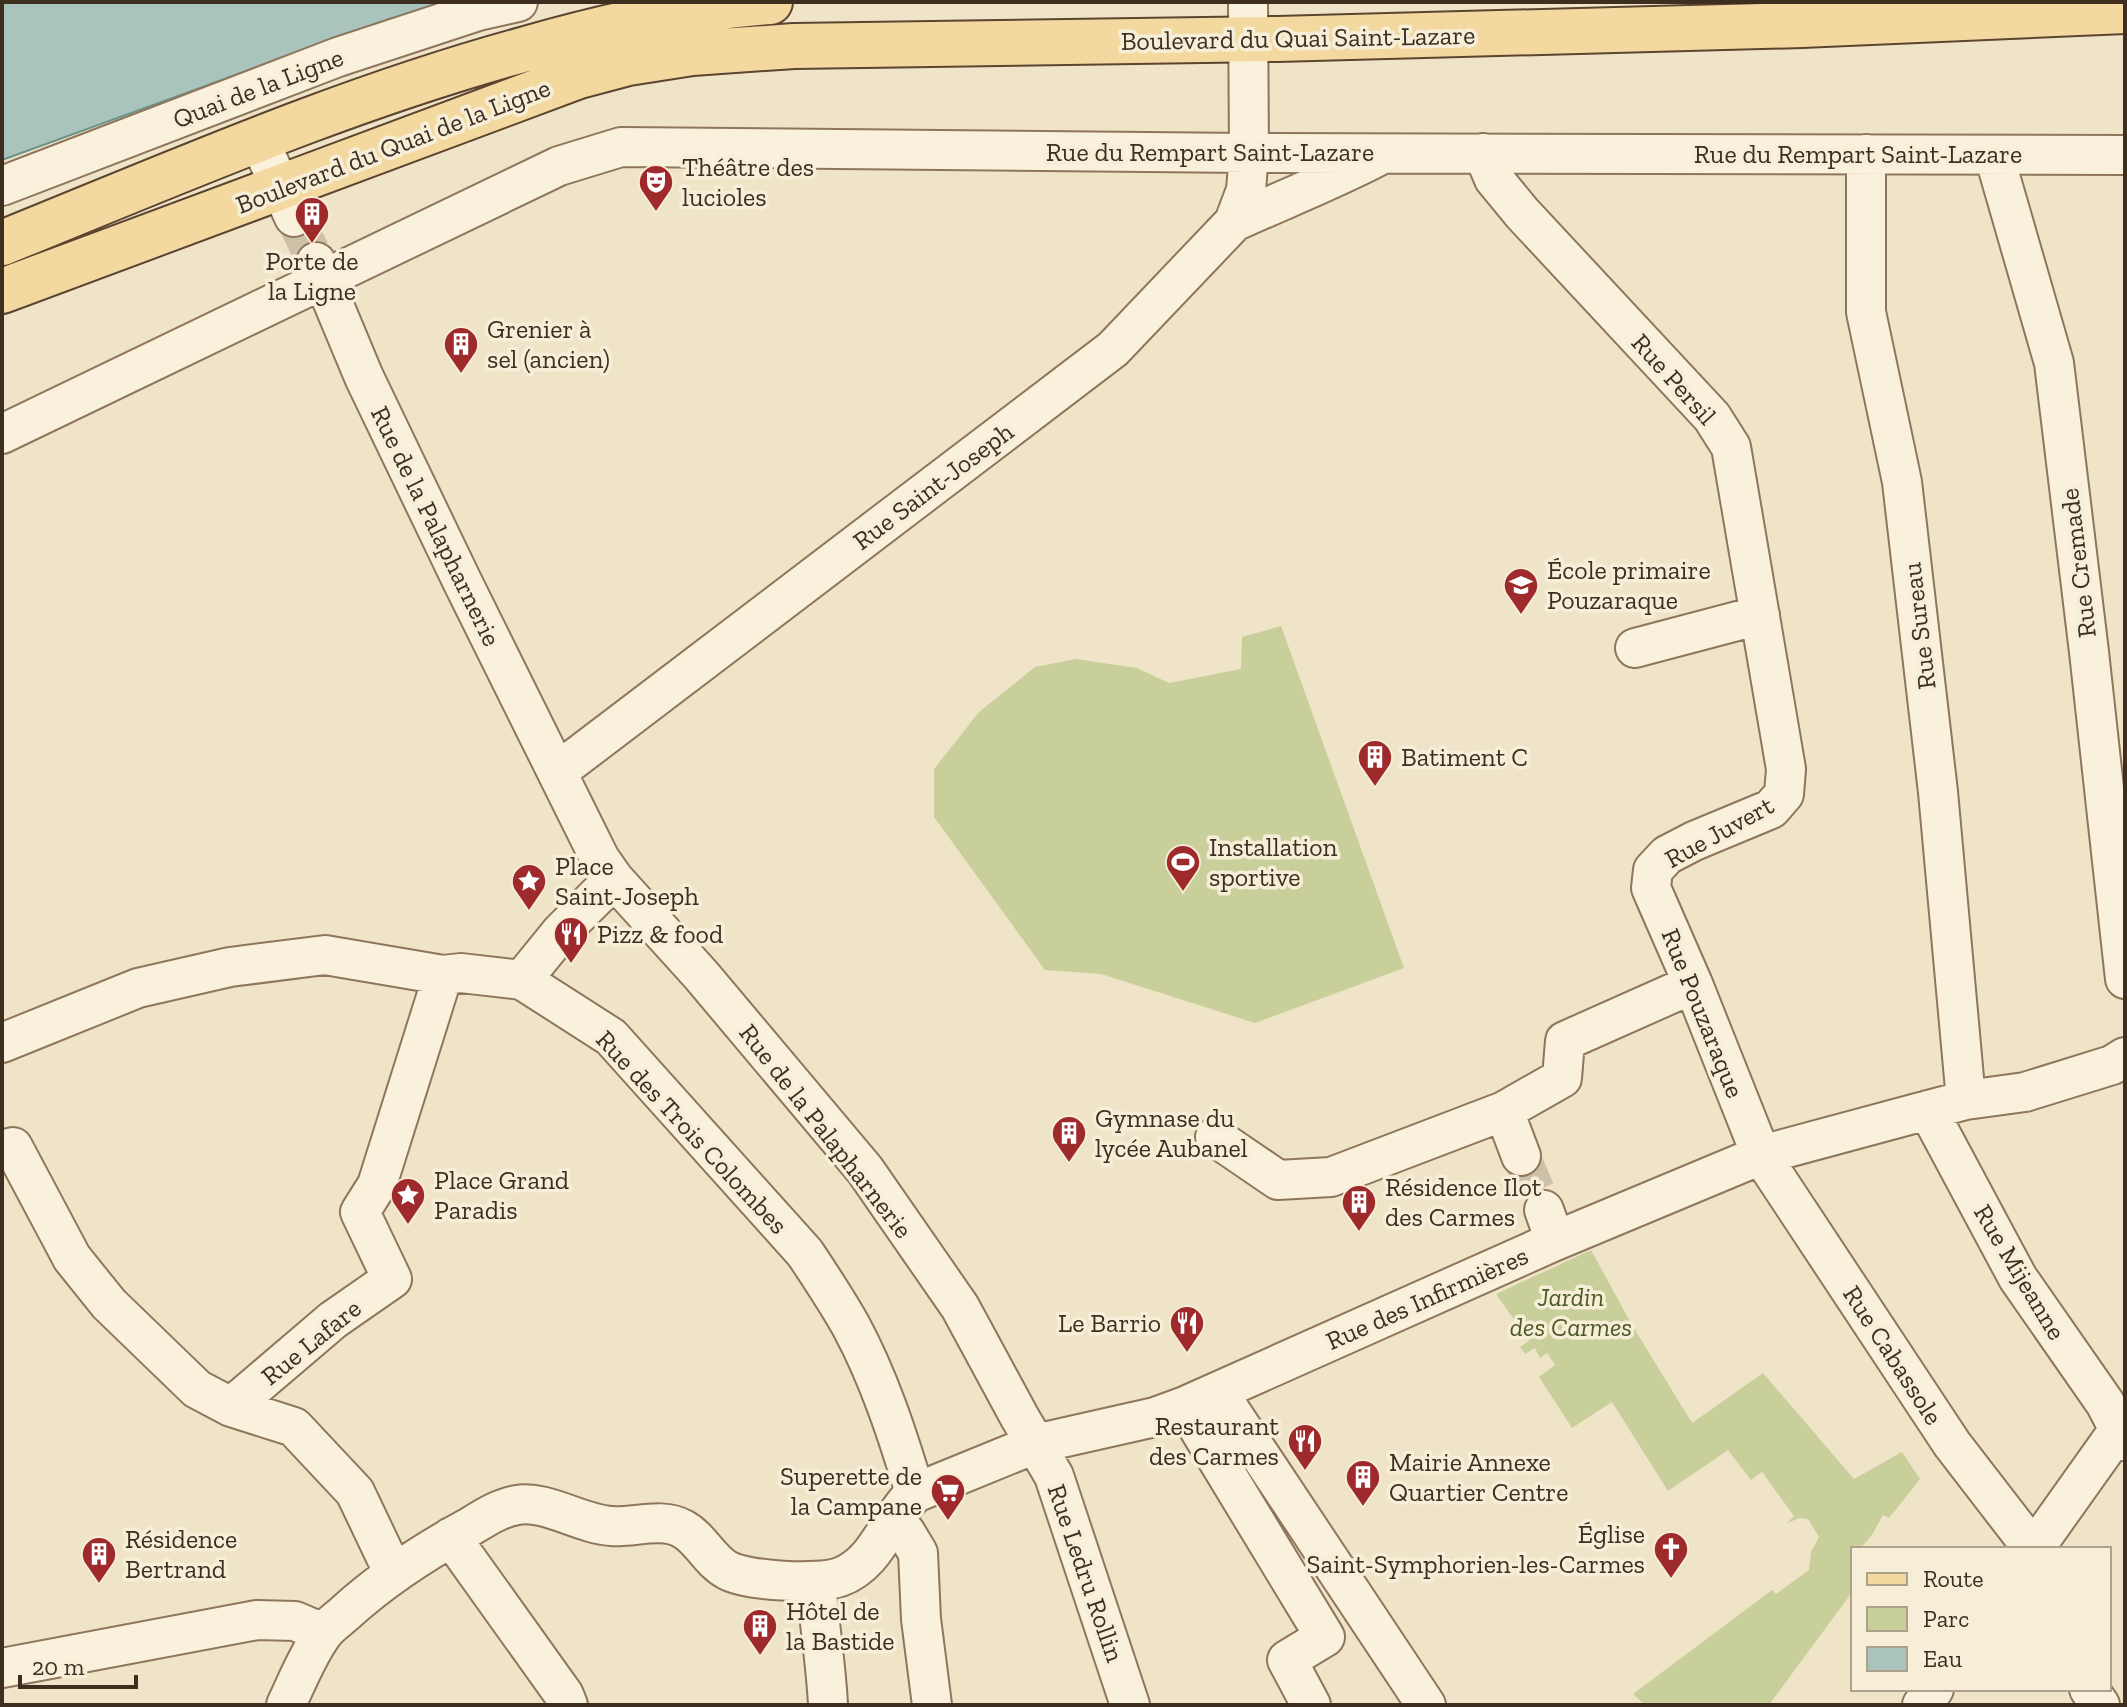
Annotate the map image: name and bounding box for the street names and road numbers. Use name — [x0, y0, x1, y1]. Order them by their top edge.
street label: Boulevard du Quai Saint-Lazare — [1120, 19, 1476, 57]
street label: Quai de la Ligne — [168, 41, 348, 135]
street label: Boulevard du Quai de la Ligne — [231, 71, 555, 221]
street label: Rue du Rempart Saint-Lazare — [1046, 136, 1374, 168]
street label: Rue du Rempart Saint-Lazare — [1694, 138, 2022, 170]
street label: Rue Persil — [1625, 327, 1723, 431]
street label: Rue de la Palapharnerie — [364, 401, 508, 651]
street label: Rue Saint-Joseph — [846, 415, 1020, 557]
street label: Rue Cremade — [2053, 487, 2103, 639]
street label: Rue Sureau — [1895, 560, 1943, 691]
street label: Rue Juvert — [1659, 789, 1779, 875]
street label: Rue Pouzaraque — [1654, 924, 1752, 1102]
street label: Rue de la Palapharnerie — [732, 1017, 920, 1245]
street label: Rue des Trois Colombes — [589, 1023, 795, 1241]
street label: Rue Mijeanne — [1967, 1198, 2073, 1346]
street label: Rue des Infirmières — [1321, 1239, 1533, 1357]
street label: Rue Cabassole — [1836, 1279, 1950, 1431]
street label: Rue Lafare — [255, 1292, 367, 1392]
street label: Rue Ledru Rollin — [1041, 1480, 1131, 1666]

